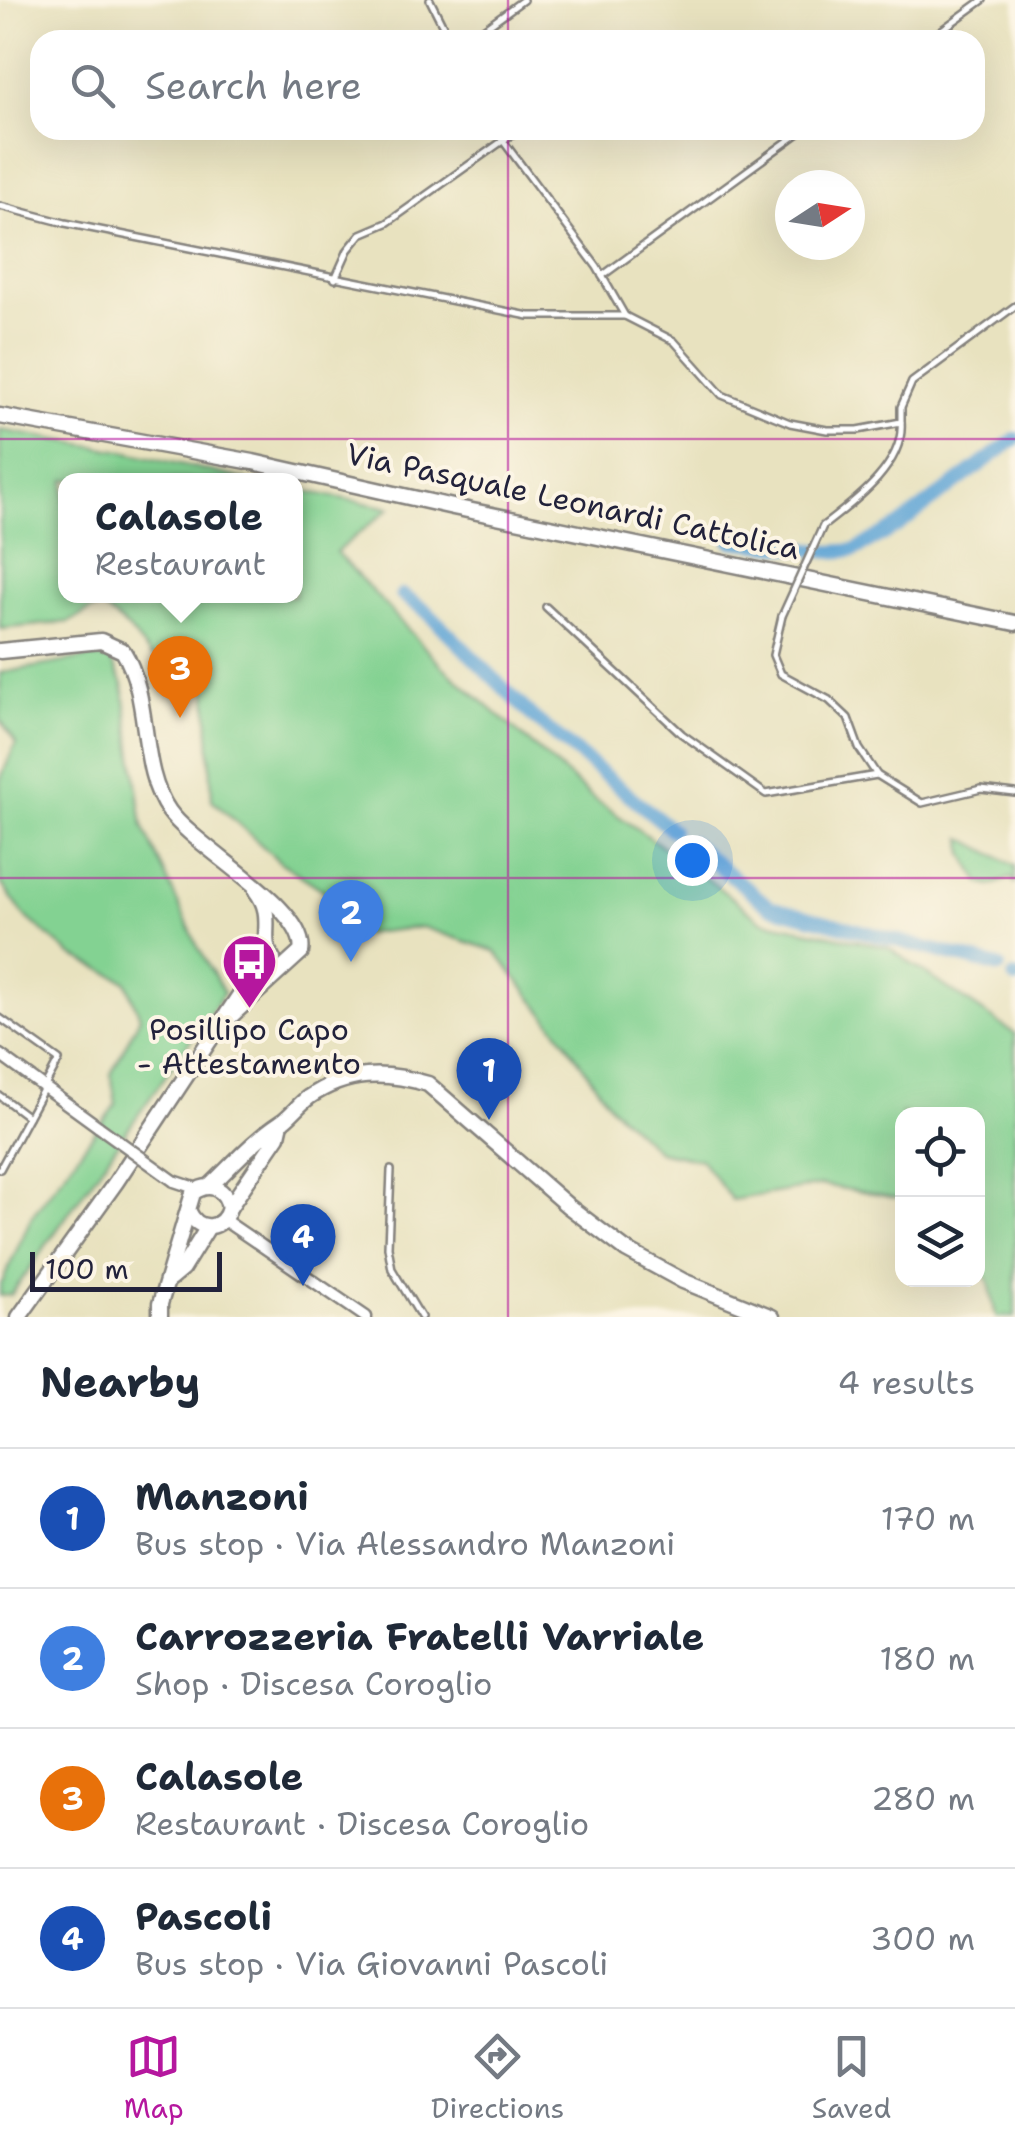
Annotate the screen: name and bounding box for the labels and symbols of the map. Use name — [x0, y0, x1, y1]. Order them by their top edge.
north arrow — [775, 170, 865, 260]
street label: Via Pasquale Leonardi Cattolica — [343, 433, 804, 569]
pin: 3 — [148, 636, 212, 718]
your location — [667, 835, 718, 886]
pin: 2 — [318, 880, 384, 962]
bus stop icon: Posillipo Capo - Attestamento — [219, 931, 279, 1010]
place label: Posillipo Capo - Attestamento — [137, 1009, 361, 1084]
pin: 1 — [456, 1038, 522, 1120]
pin: 4 — [270, 1204, 336, 1286]
scale bar — [30, 1247, 222, 1292]

